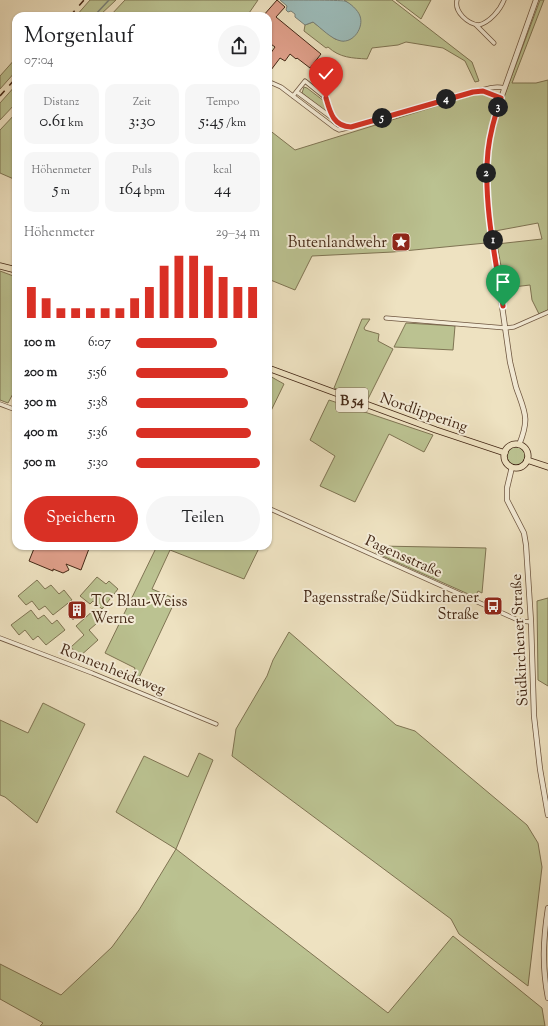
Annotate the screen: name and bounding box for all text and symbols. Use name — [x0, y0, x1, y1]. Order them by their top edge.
text: Morgenlauf — [24, 21, 134, 53]
button: share — [218, 25, 260, 67]
text: 07:04 — [24, 52, 53, 70]
pin — [309, 57, 343, 98]
icon: check — [315, 63, 337, 85]
pin: 4 — [436, 89, 456, 109]
text: 4 — [443, 91, 449, 107]
text: Distanz — [44, 94, 79, 110]
text: Zeit — [133, 94, 151, 110]
text: Tempo — [206, 94, 239, 110]
pin: 3 — [488, 97, 508, 117]
text: 3 — [496, 99, 500, 115]
pin: 5 — [372, 108, 392, 128]
text: 0.61 — [39, 110, 66, 134]
text: 3:30 — [128, 110, 155, 134]
text: 5:45 — [199, 110, 224, 134]
text: 5 — [380, 110, 384, 126]
text: km — [66, 115, 83, 131]
text: /km — [224, 115, 246, 131]
text: Höhenmeter — [31, 162, 91, 178]
text: Puls — [132, 162, 152, 178]
text: kcal — [213, 162, 232, 178]
pin: 2 — [476, 163, 496, 183]
text: 2 — [483, 165, 489, 181]
text: 5 — [53, 178, 59, 202]
text: 164 — [119, 178, 142, 202]
text: 44 — [214, 178, 231, 202]
text: m — [59, 183, 70, 199]
text: bpm — [142, 183, 165, 199]
text: Höhenmeter — [24, 224, 95, 242]
text: 29–34 m — [216, 224, 260, 242]
pin: 1 — [483, 230, 503, 250]
place icon: Butenlandwehr — [390, 231, 412, 253]
text: 1 — [491, 232, 495, 248]
place label: Butenlandwehr — [288, 233, 387, 254]
pin — [486, 265, 520, 306]
icon: arrive — [492, 271, 514, 293]
text: 100 m — [24, 334, 56, 352]
text: 6:07 — [88, 334, 111, 352]
text: 200 m — [24, 364, 57, 382]
text: 5:56 — [88, 364, 107, 382]
road number: B 54 — [336, 388, 368, 412]
street label: Nordlippering — [377, 389, 470, 438]
text: 300 m — [24, 394, 56, 412]
text: 5:38 — [88, 394, 108, 412]
text: 400 m — [24, 424, 58, 442]
text: 5:36 — [88, 424, 107, 442]
text: 500 m — [24, 454, 56, 472]
text: 5:30 — [88, 454, 108, 472]
button: Speichern — [24, 496, 138, 542]
button: Teilen — [146, 496, 260, 542]
street label: Pagensstraße — [361, 531, 445, 584]
street label: Südkirchener Straße — [507, 573, 534, 707]
place label: Pagensstraße/Südkirchener Straße — [304, 588, 479, 626]
place label: TC Blau-Weiss Werne — [91, 592, 187, 630]
bus stop icon: Pagensstraße/Südkirchener Straße — [482, 595, 504, 617]
building icon: TC Blau-Weiss Werne — [66, 599, 88, 621]
street label: Ronnenheideweg — [57, 640, 168, 701]

